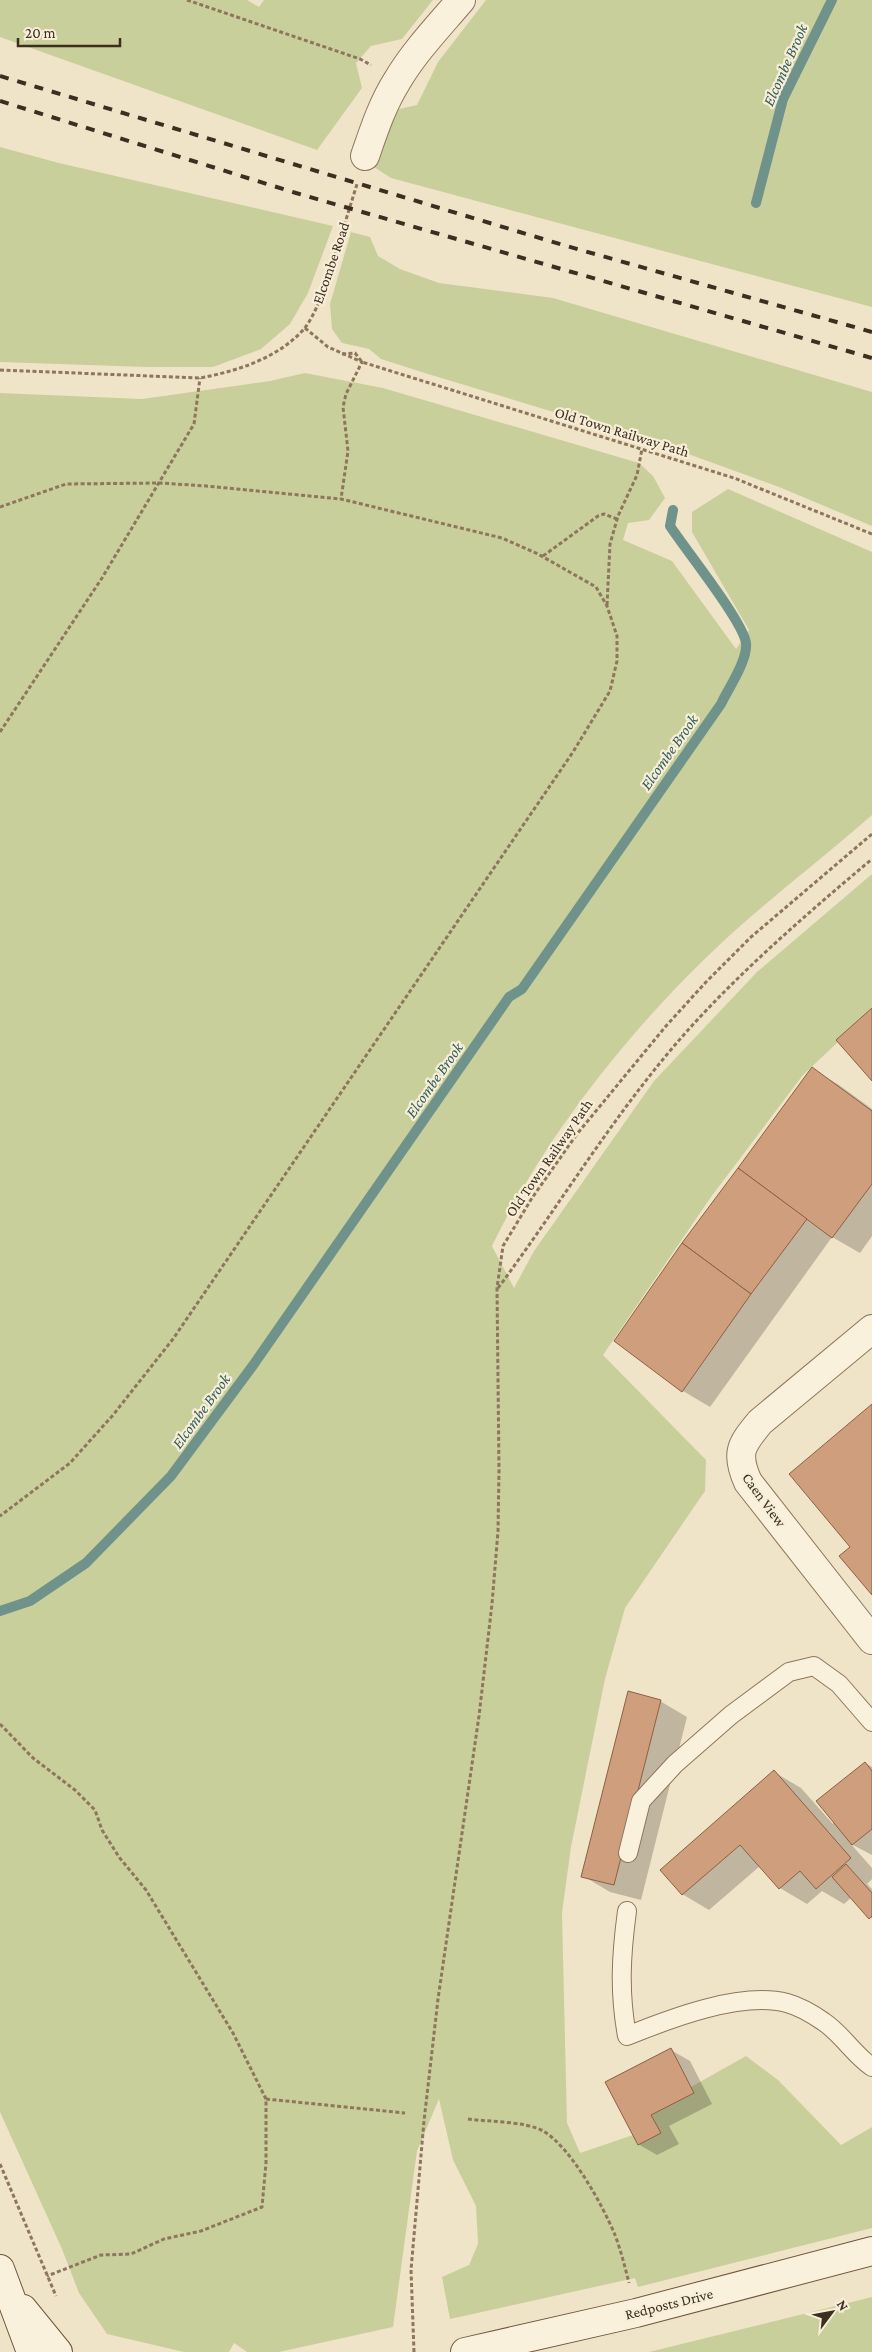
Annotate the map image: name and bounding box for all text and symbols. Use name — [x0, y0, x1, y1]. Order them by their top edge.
scale bar — [18, 15, 120, 47]
water label: Elcombe Brook — [759, 21, 811, 108]
text: 20 m — [25, 25, 56, 41]
street label: Elcombe Road — [310, 220, 352, 306]
street label: Old Town Railway Path — [553, 404, 691, 461]
water label: Elcombe Brook — [637, 710, 702, 793]
water label: Elcombe Brook — [402, 1038, 467, 1121]
street label: Old Town Railway Path — [502, 1096, 596, 1220]
water label: Elcombe Brook — [168, 1370, 234, 1451]
street label: Caen View — [739, 1470, 790, 1531]
street label: Redposts Drive — [623, 2285, 715, 2324]
north arrow — [807, 2287, 857, 2337]
text: N — [834, 2297, 853, 2314]

